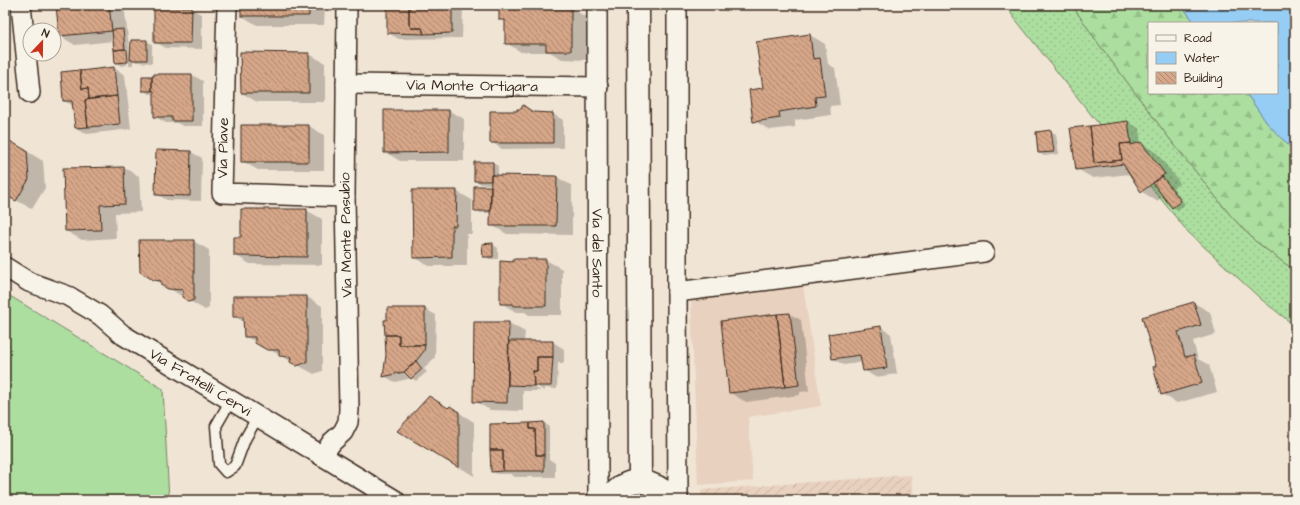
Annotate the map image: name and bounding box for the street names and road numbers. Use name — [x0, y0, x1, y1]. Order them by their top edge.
street label: Via Monte Ortigara — [406, 74, 538, 98]
street label: Via Piave — [212, 117, 234, 179]
street label: Via Monte Pasubio — [334, 172, 358, 298]
street label: Via del Santo — [587, 209, 608, 298]
street label: Via Fratelli Cervi — [145, 343, 256, 421]

